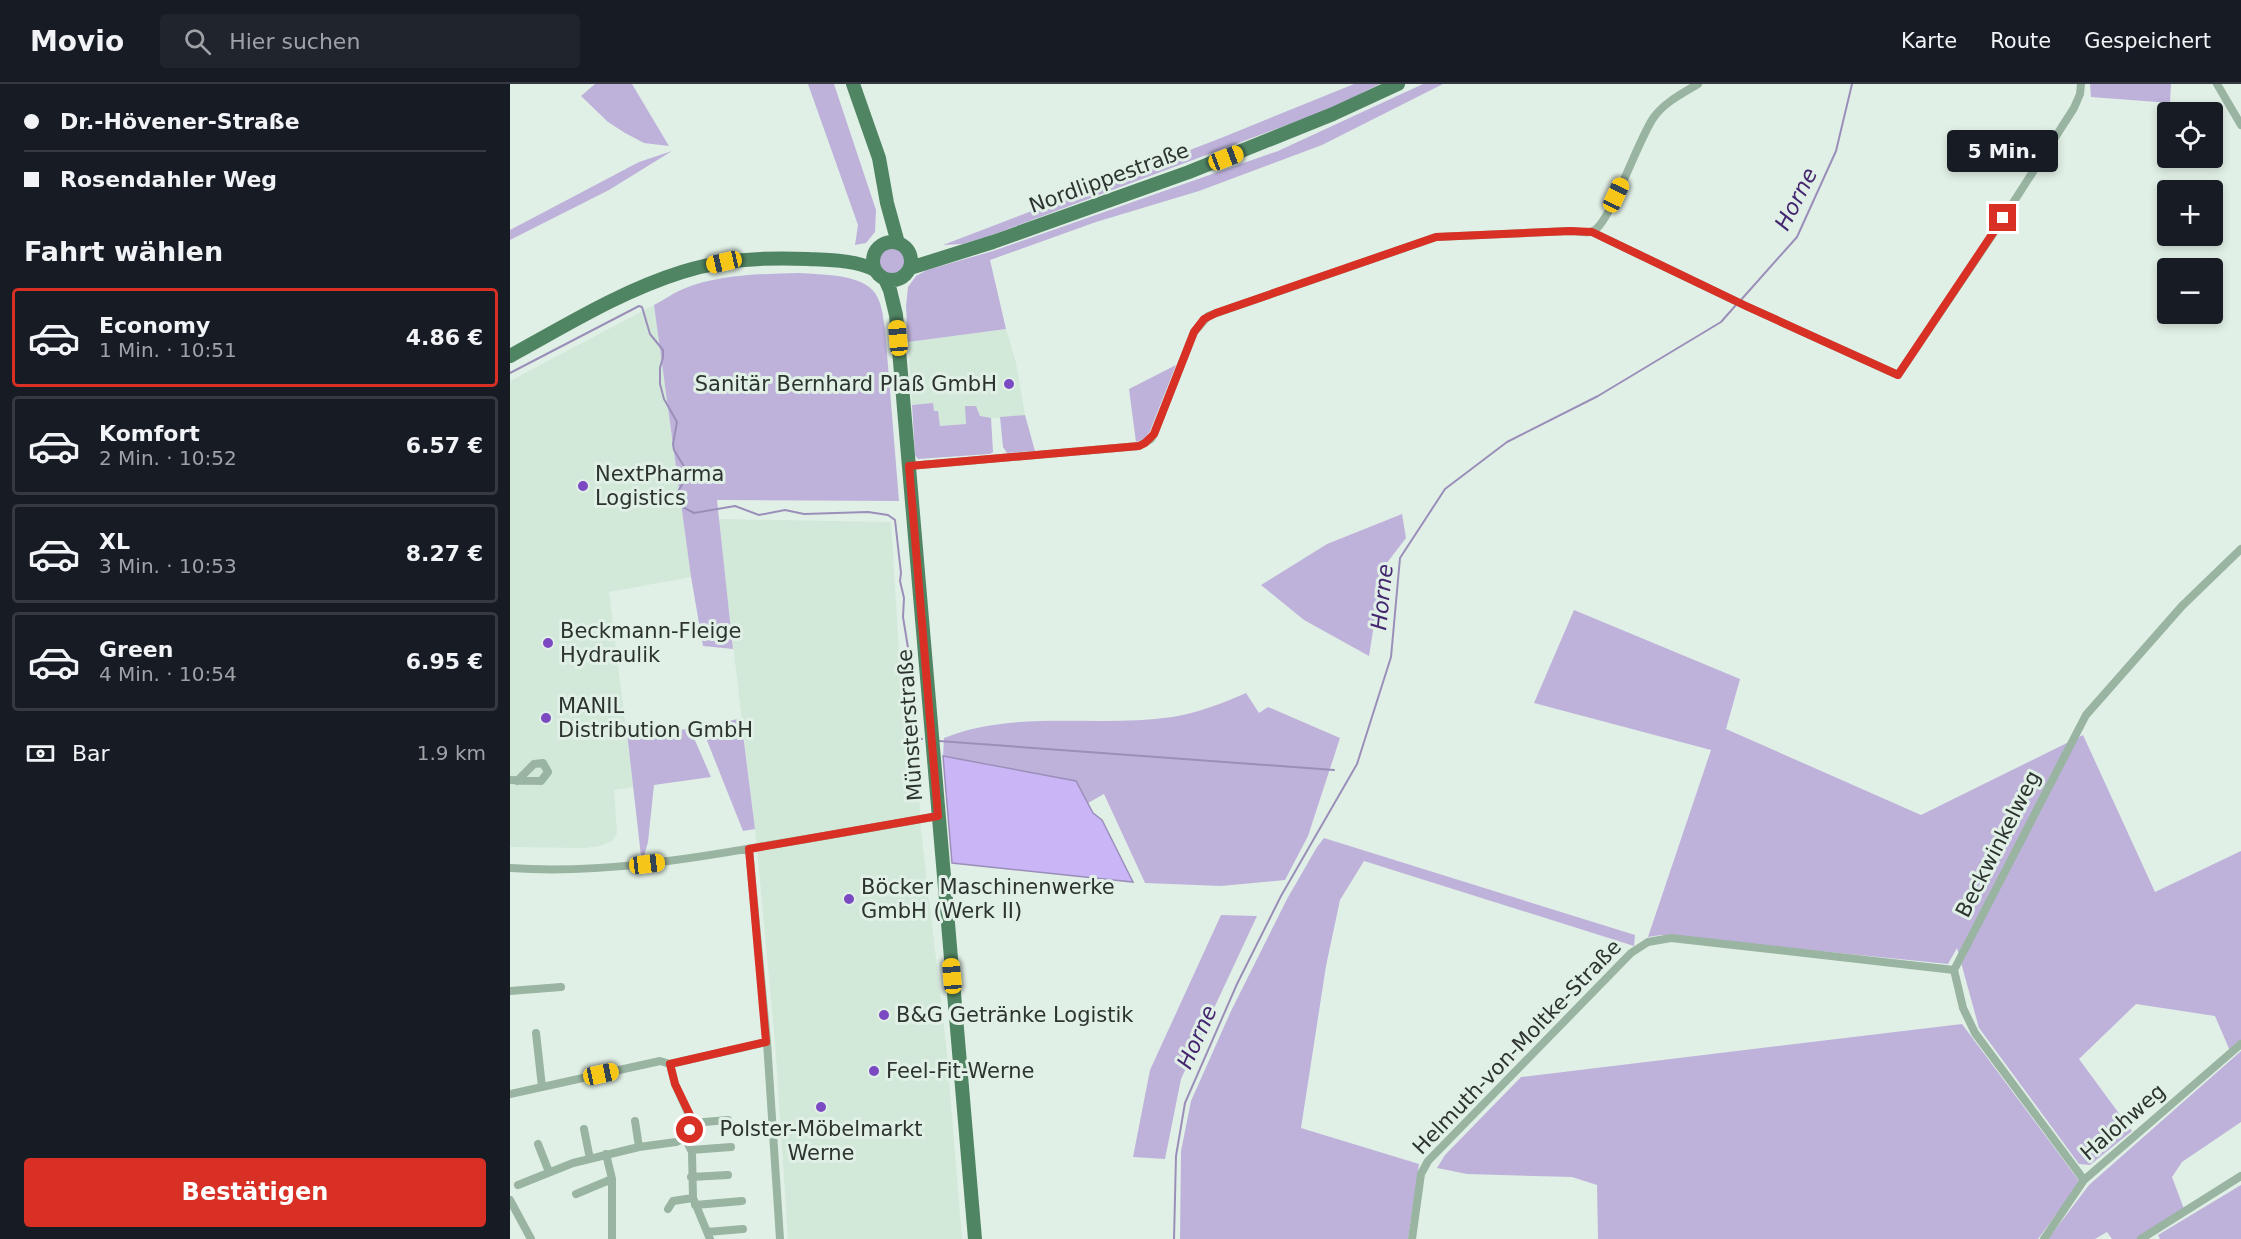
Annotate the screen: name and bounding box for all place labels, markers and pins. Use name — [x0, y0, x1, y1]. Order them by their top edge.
place label: Sanitär Bernhard Plaß GmbH — [695, 372, 997, 396]
marker: Sanitär Bernhard Plaß GmbH — [1002, 377, 1016, 391]
place label: NextPharma Logistics — [595, 462, 724, 510]
marker: NextPharma Logistics — [576, 479, 590, 493]
place label: Beckmann-Fleige Hydraulik — [560, 619, 741, 667]
marker: Beckmann-Fleige Hydraulik — [541, 636, 555, 650]
place label: MANIL Distribution GmbH — [558, 694, 753, 742]
marker: MANIL Distribution GmbH — [539, 711, 553, 725]
place label: Böcker Maschinenwerke GmbH (Werk II) — [861, 875, 1115, 923]
marker: Böcker Maschinenwerke GmbH (Werk II) — [842, 892, 856, 906]
place label: B&G Getränke Logistik — [896, 1003, 1134, 1027]
marker: B&G Getränke Logistik — [877, 1008, 891, 1022]
place label: Feel-Fit-Werne — [886, 1059, 1034, 1083]
marker: Feel-Fit-Werne — [867, 1064, 881, 1078]
marker: Polster-Möbelmarkt Werne — [814, 1100, 828, 1114]
place label: Polster-Möbelmarkt Werne — [720, 1117, 922, 1165]

